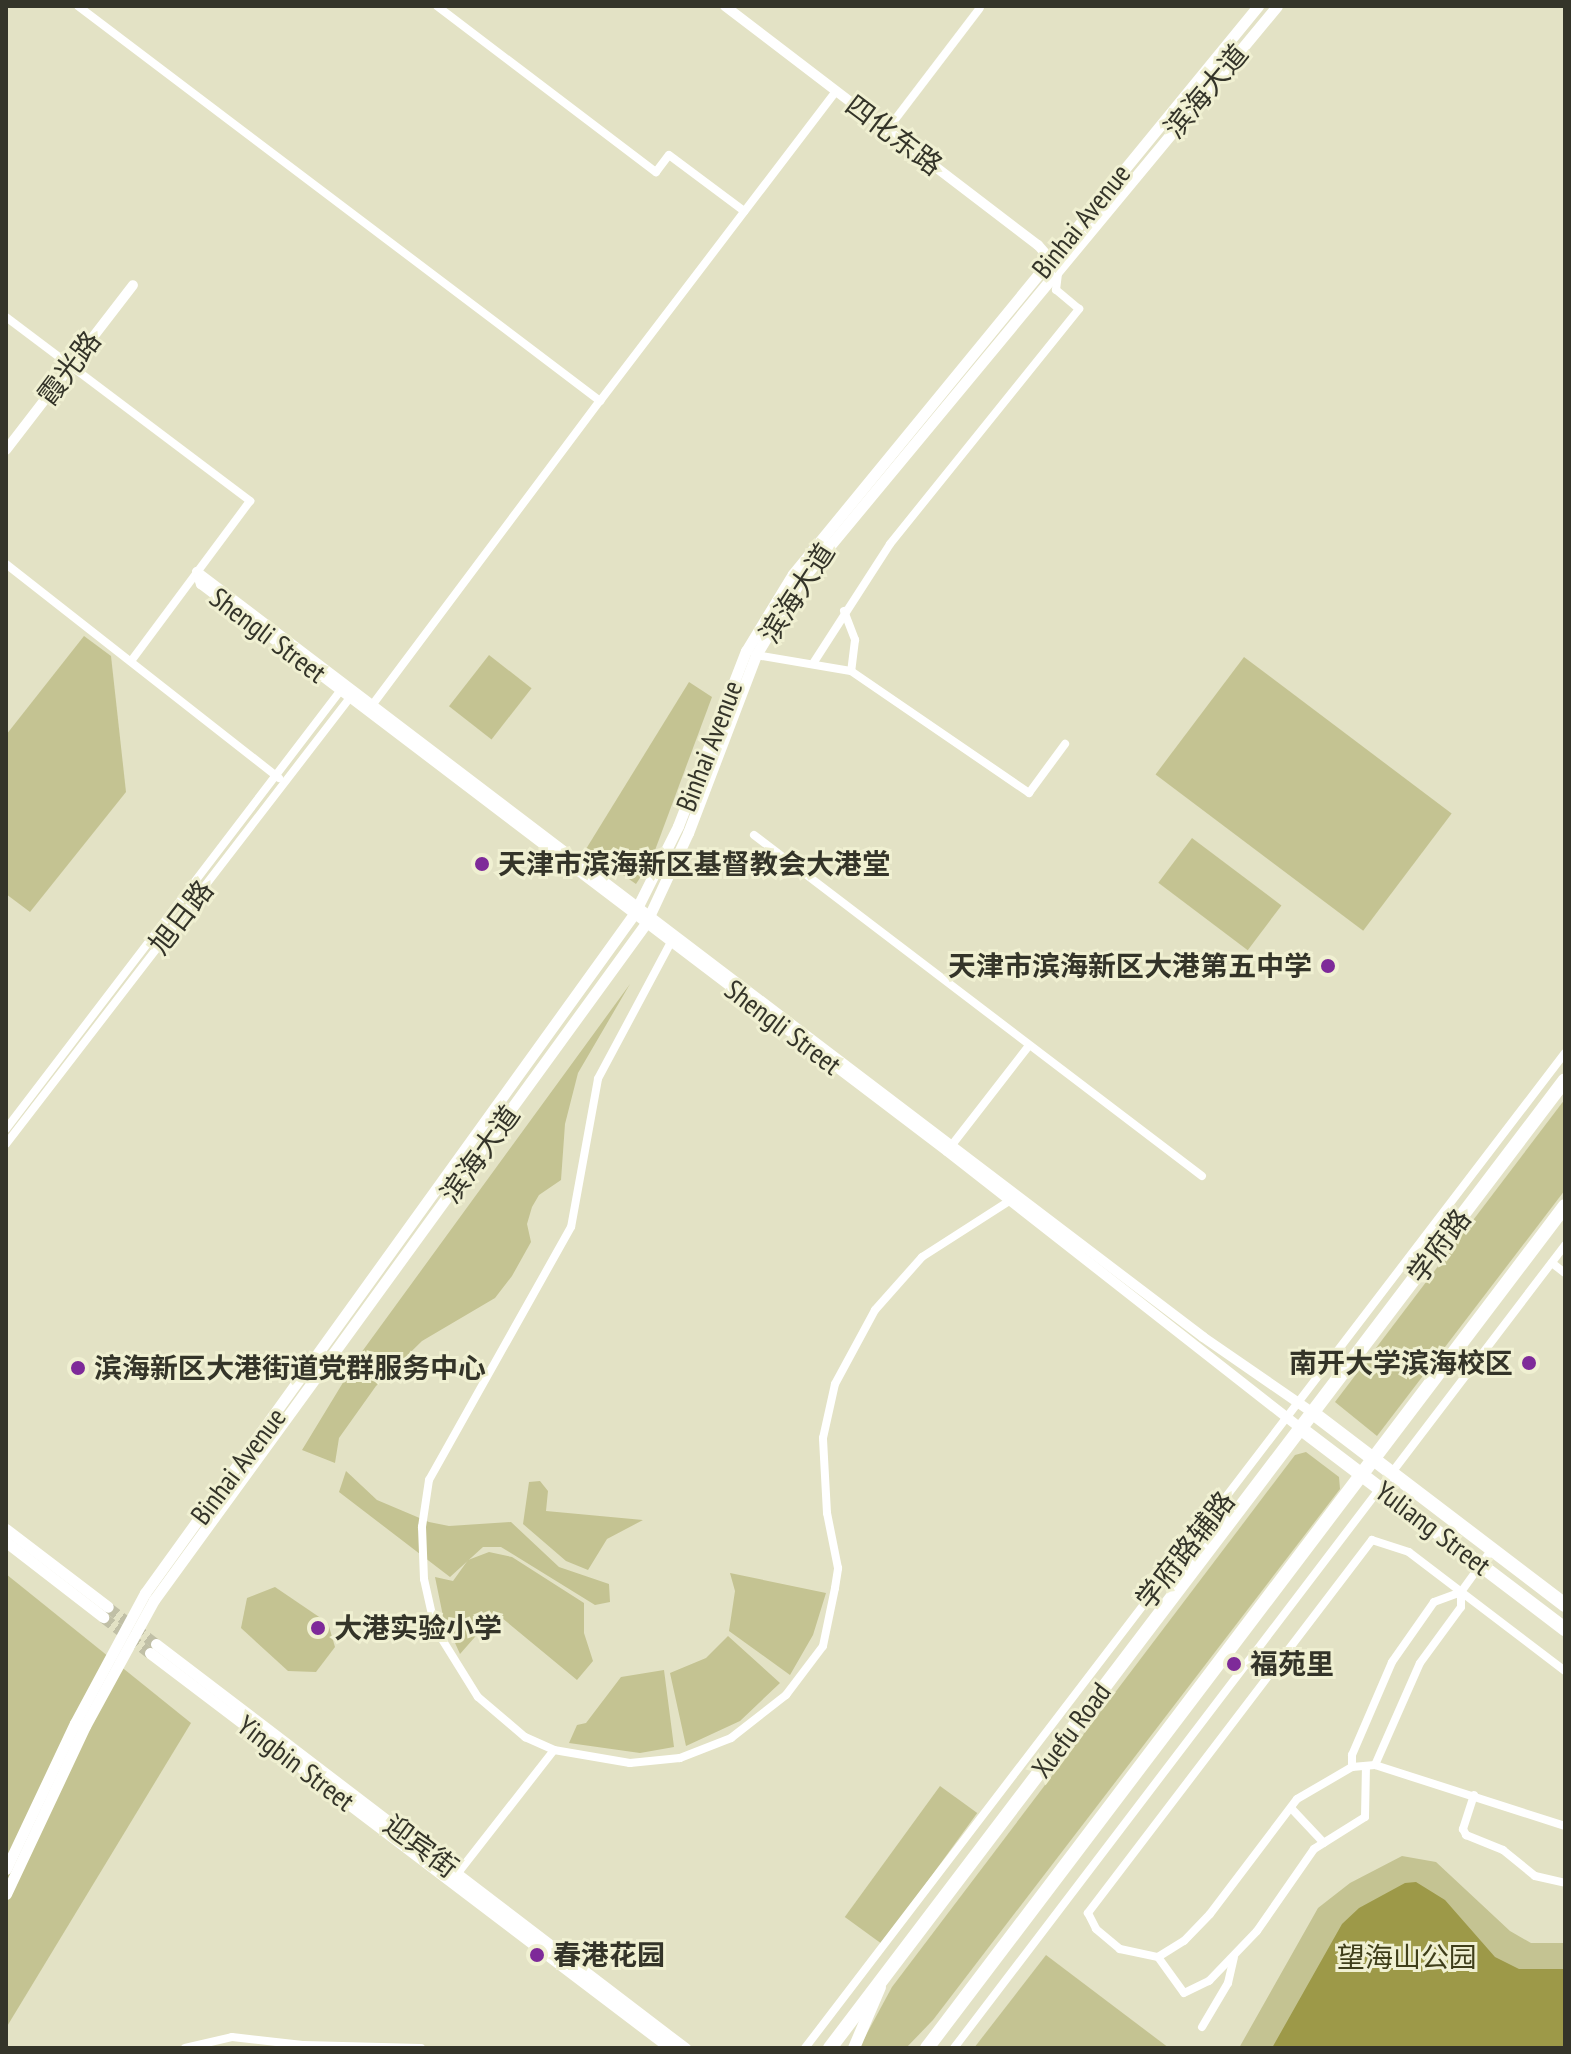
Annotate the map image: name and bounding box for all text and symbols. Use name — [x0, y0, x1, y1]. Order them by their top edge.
street label: 滨海大道 — [1157, 37, 1255, 145]
street label: 四化东路 — [839, 88, 949, 182]
street label: Binhai Avenue — [1025, 157, 1137, 285]
street label: 霞光路 — [30, 324, 108, 412]
street label: 滨海大道 — [752, 537, 842, 649]
street label: Shengli Street — [203, 580, 333, 690]
street label: Binhai Avenue — [669, 676, 749, 816]
place label: 天津市滨海新区基督教会大港堂 — [498, 847, 890, 881]
marker: 天津市滨海新区基督教会大港堂 — [473, 855, 491, 873]
street label: 旭日路 — [142, 874, 220, 960]
place label: 天津市滨海新区大港第五中学 — [948, 949, 1312, 983]
marker: 天津市滨海新区大港第五中学 — [1319, 957, 1337, 975]
street label: Shengli Street — [718, 972, 848, 1082]
street label: 滨海大道 — [433, 1099, 527, 1209]
street label: 学府路 — [1400, 1202, 1478, 1290]
place label: 南开大学滨海校区 — [1289, 1346, 1513, 1380]
place label: 滨海新区大港街道党群服务中心 — [94, 1351, 486, 1385]
marker: 南开大学滨海校区 — [1520, 1354, 1538, 1372]
marker: 滨海新区大港街道党群服务中心 — [69, 1359, 87, 1377]
street label: Binhai Avenue — [183, 1401, 293, 1531]
street label: Yuliang Street — [1369, 1474, 1497, 1582]
street label: 学府路辅路 — [1129, 1484, 1241, 1616]
place label: 大港实验小学 — [334, 1611, 502, 1645]
marker: 大港实验小学 — [309, 1619, 327, 1637]
place label: 福苑里 — [1250, 1647, 1334, 1681]
marker: 福苑里 — [1225, 1655, 1243, 1673]
street label: Xuefu Road — [1024, 1676, 1118, 1784]
street label: Yingbin Street — [231, 1708, 361, 1818]
street label: 迎宾街 — [377, 1807, 465, 1885]
place label: 春港花园 — [553, 1938, 665, 1972]
park label: 望海山公园 — [1337, 1940, 1477, 1974]
marker: 春港花园 — [528, 1946, 546, 1964]

